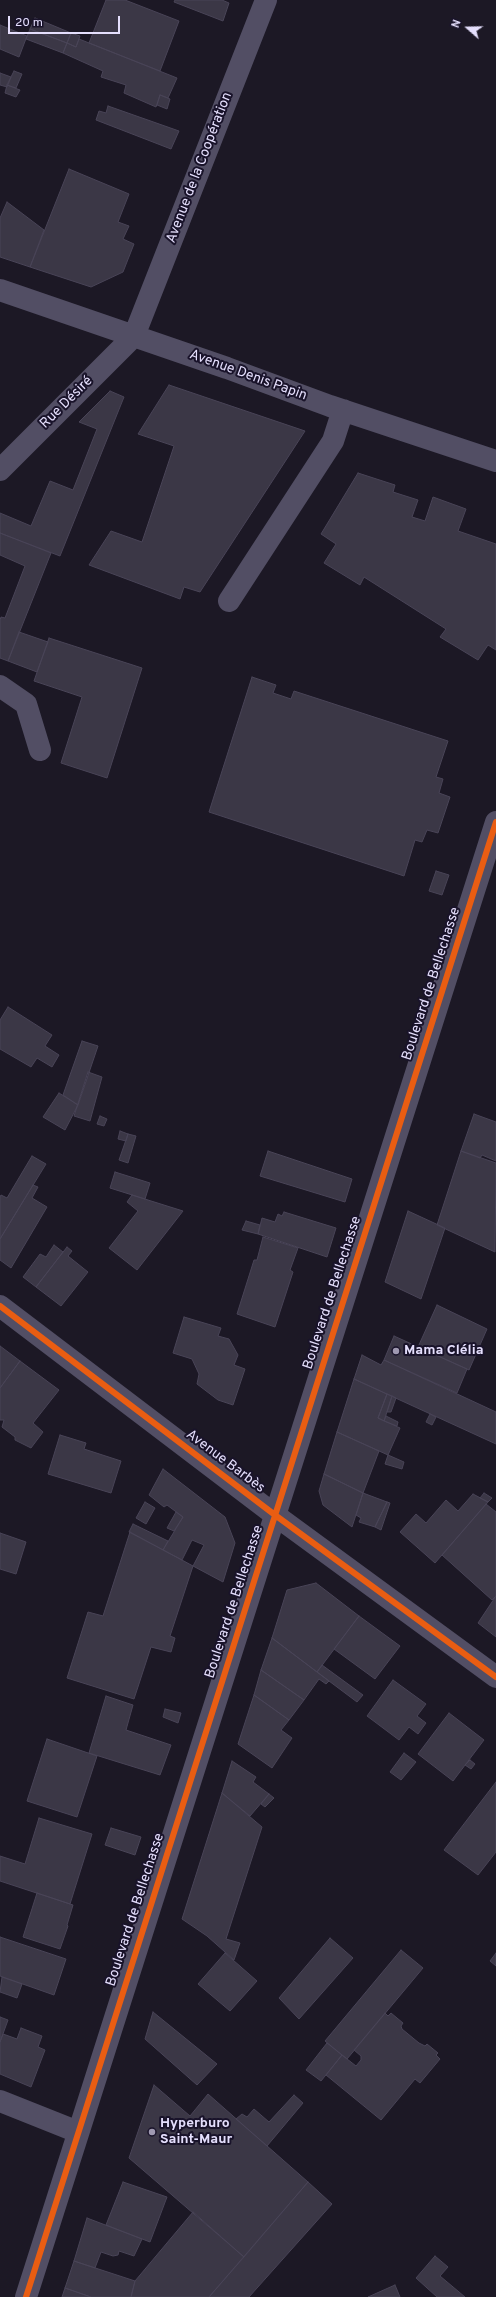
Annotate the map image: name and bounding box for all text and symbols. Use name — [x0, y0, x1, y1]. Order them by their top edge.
scale bar — [10, 8, 122, 34]
north arrow — [448, 8, 488, 48]
text: 20 m — [15, 15, 43, 31]
text: N — [449, 18, 465, 30]
street label: Avenue de la Coopération — [163, 90, 237, 246]
street label: Avenue Denis Papin — [187, 347, 309, 405]
street label: Rue Désiré — [37, 373, 97, 433]
street label: Boulevard de Bellechasse — [399, 905, 465, 1063]
street label: Boulevard de Bellechasse — [300, 1214, 366, 1372]
place label: Mama Clélia — [404, 1343, 483, 1359]
marker: Mama Clélia — [391, 1346, 401, 1356]
street label: Avenue Barbès — [182, 1427, 268, 1497]
street label: Boulevard de Bellechasse — [202, 1523, 268, 1681]
street label: Boulevard de Bellechasse — [103, 1831, 169, 1989]
place label: Hyperburo Saint-Maur — [160, 2116, 232, 2148]
marker: Hyperburo Saint-Maur — [147, 2127, 157, 2137]

